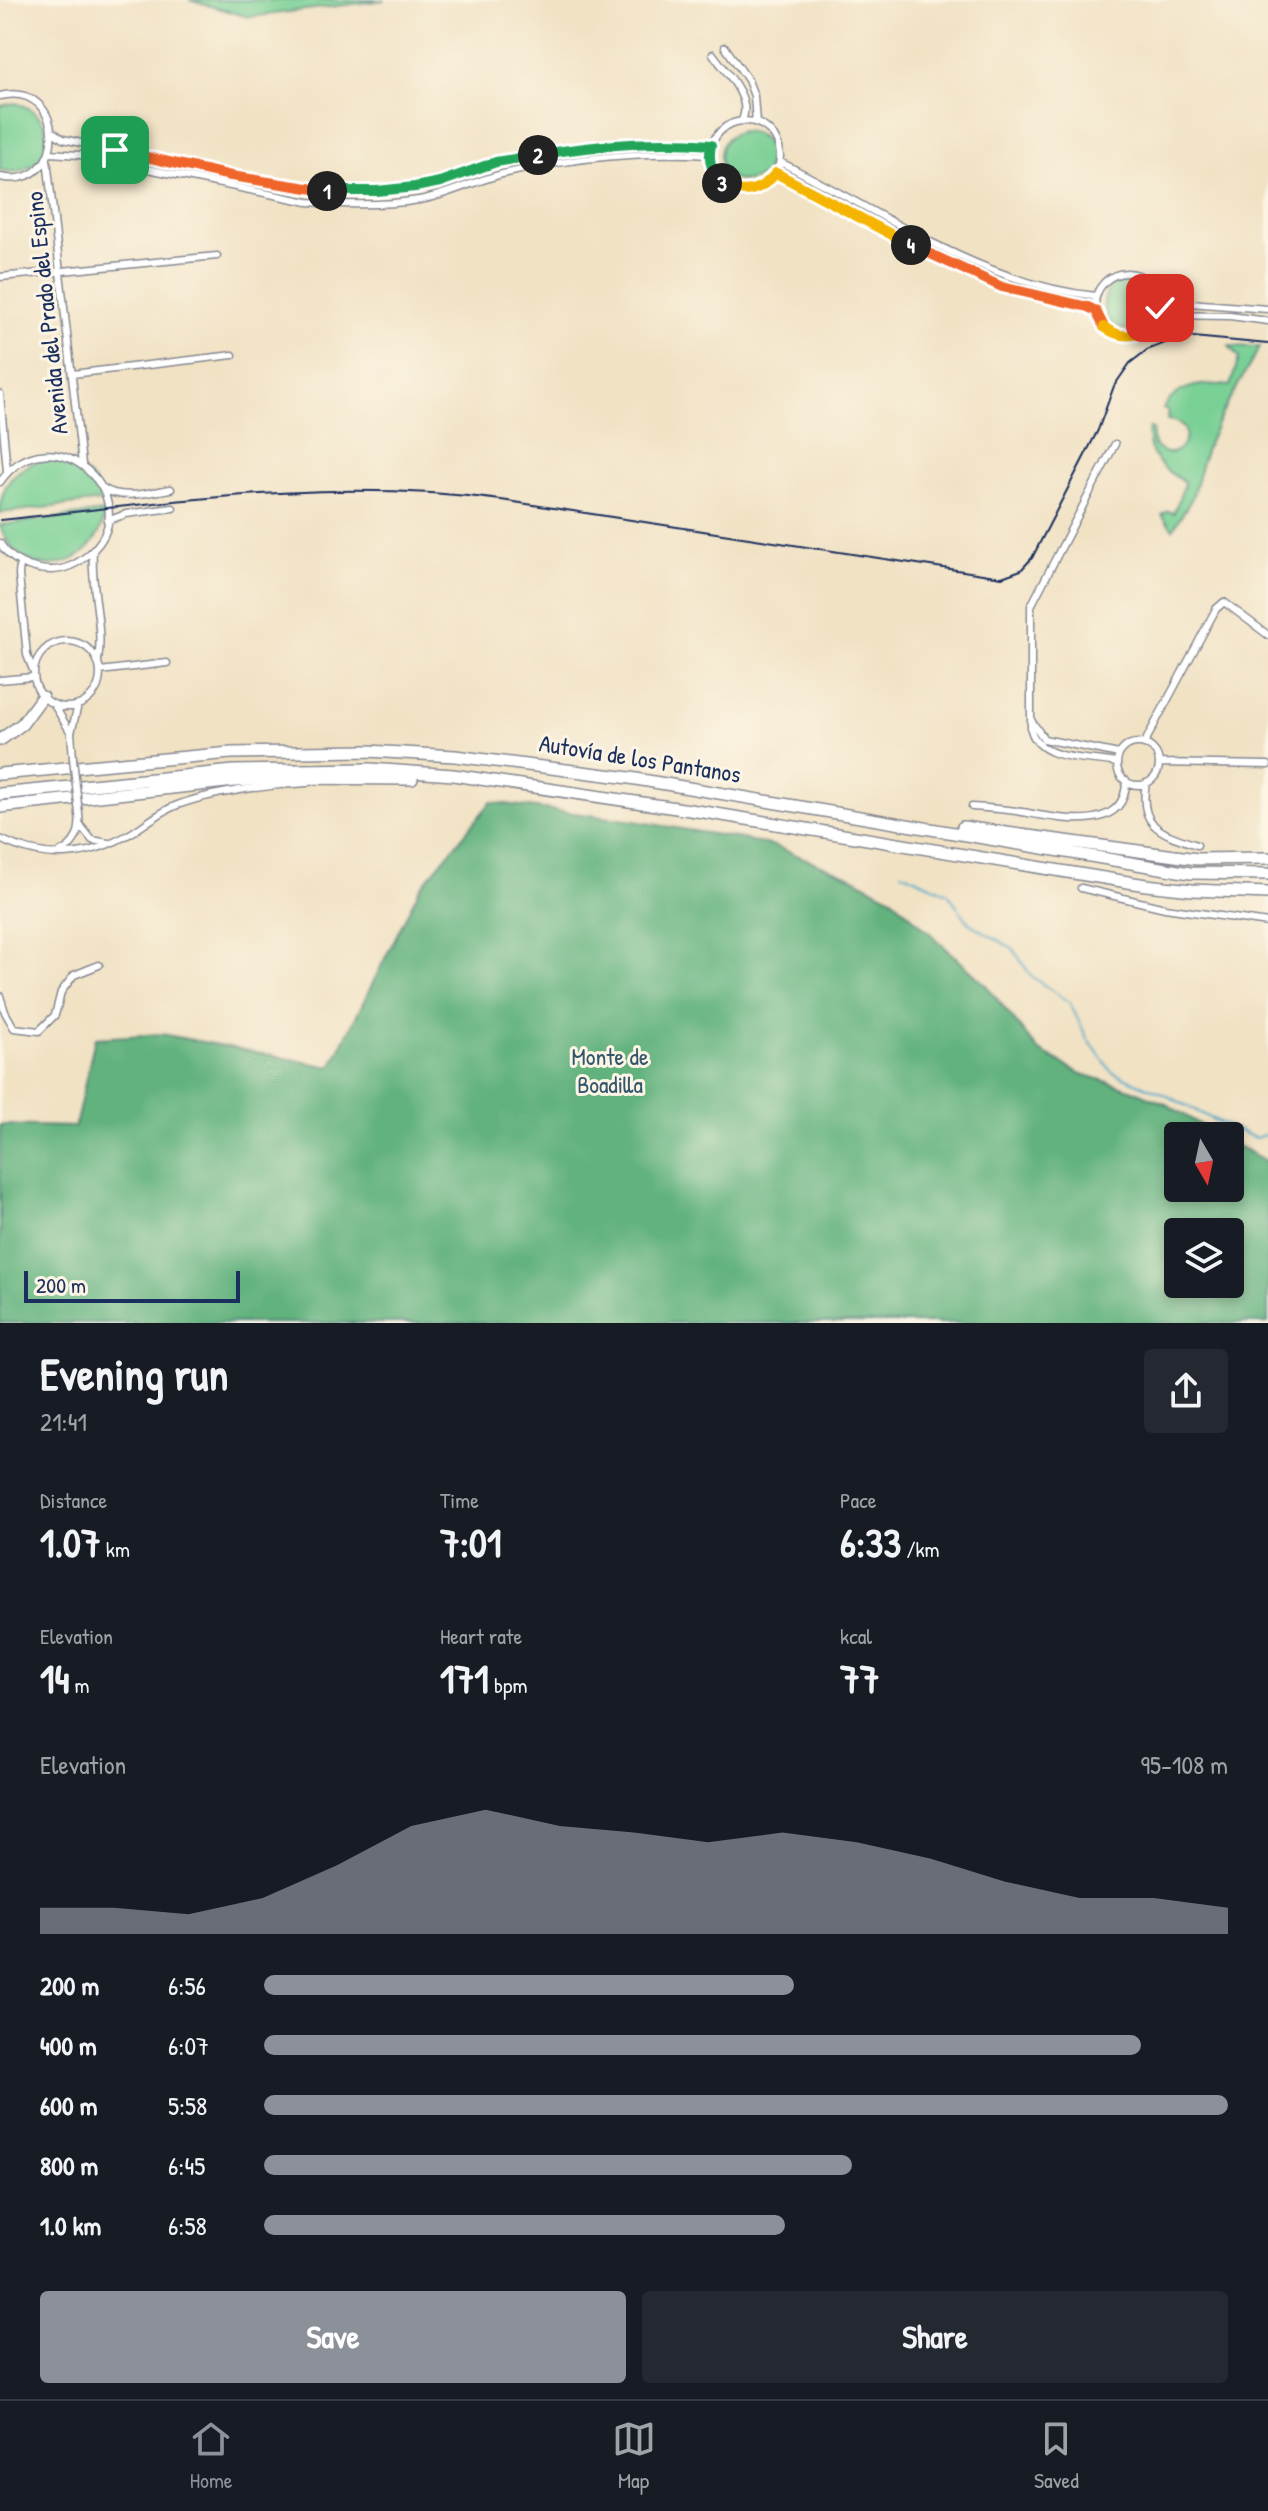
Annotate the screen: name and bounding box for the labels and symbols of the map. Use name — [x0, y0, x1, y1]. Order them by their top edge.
pin — [81, 116, 149, 184]
pin: 2 — [518, 135, 558, 175]
pin: 3 — [702, 163, 742, 203]
pin: 1 — [307, 171, 347, 211]
street label: Avenida del Prado del Espino — [17, 190, 75, 436]
pin: 4 — [891, 225, 931, 265]
pin — [1126, 274, 1194, 342]
street label: Autovía de los Pantanos — [537, 726, 743, 790]
park label: Monte de Boadilla — [571, 1040, 649, 1100]
north arrow — [1164, 1122, 1244, 1202]
scale bar — [24, 1267, 240, 1303]

